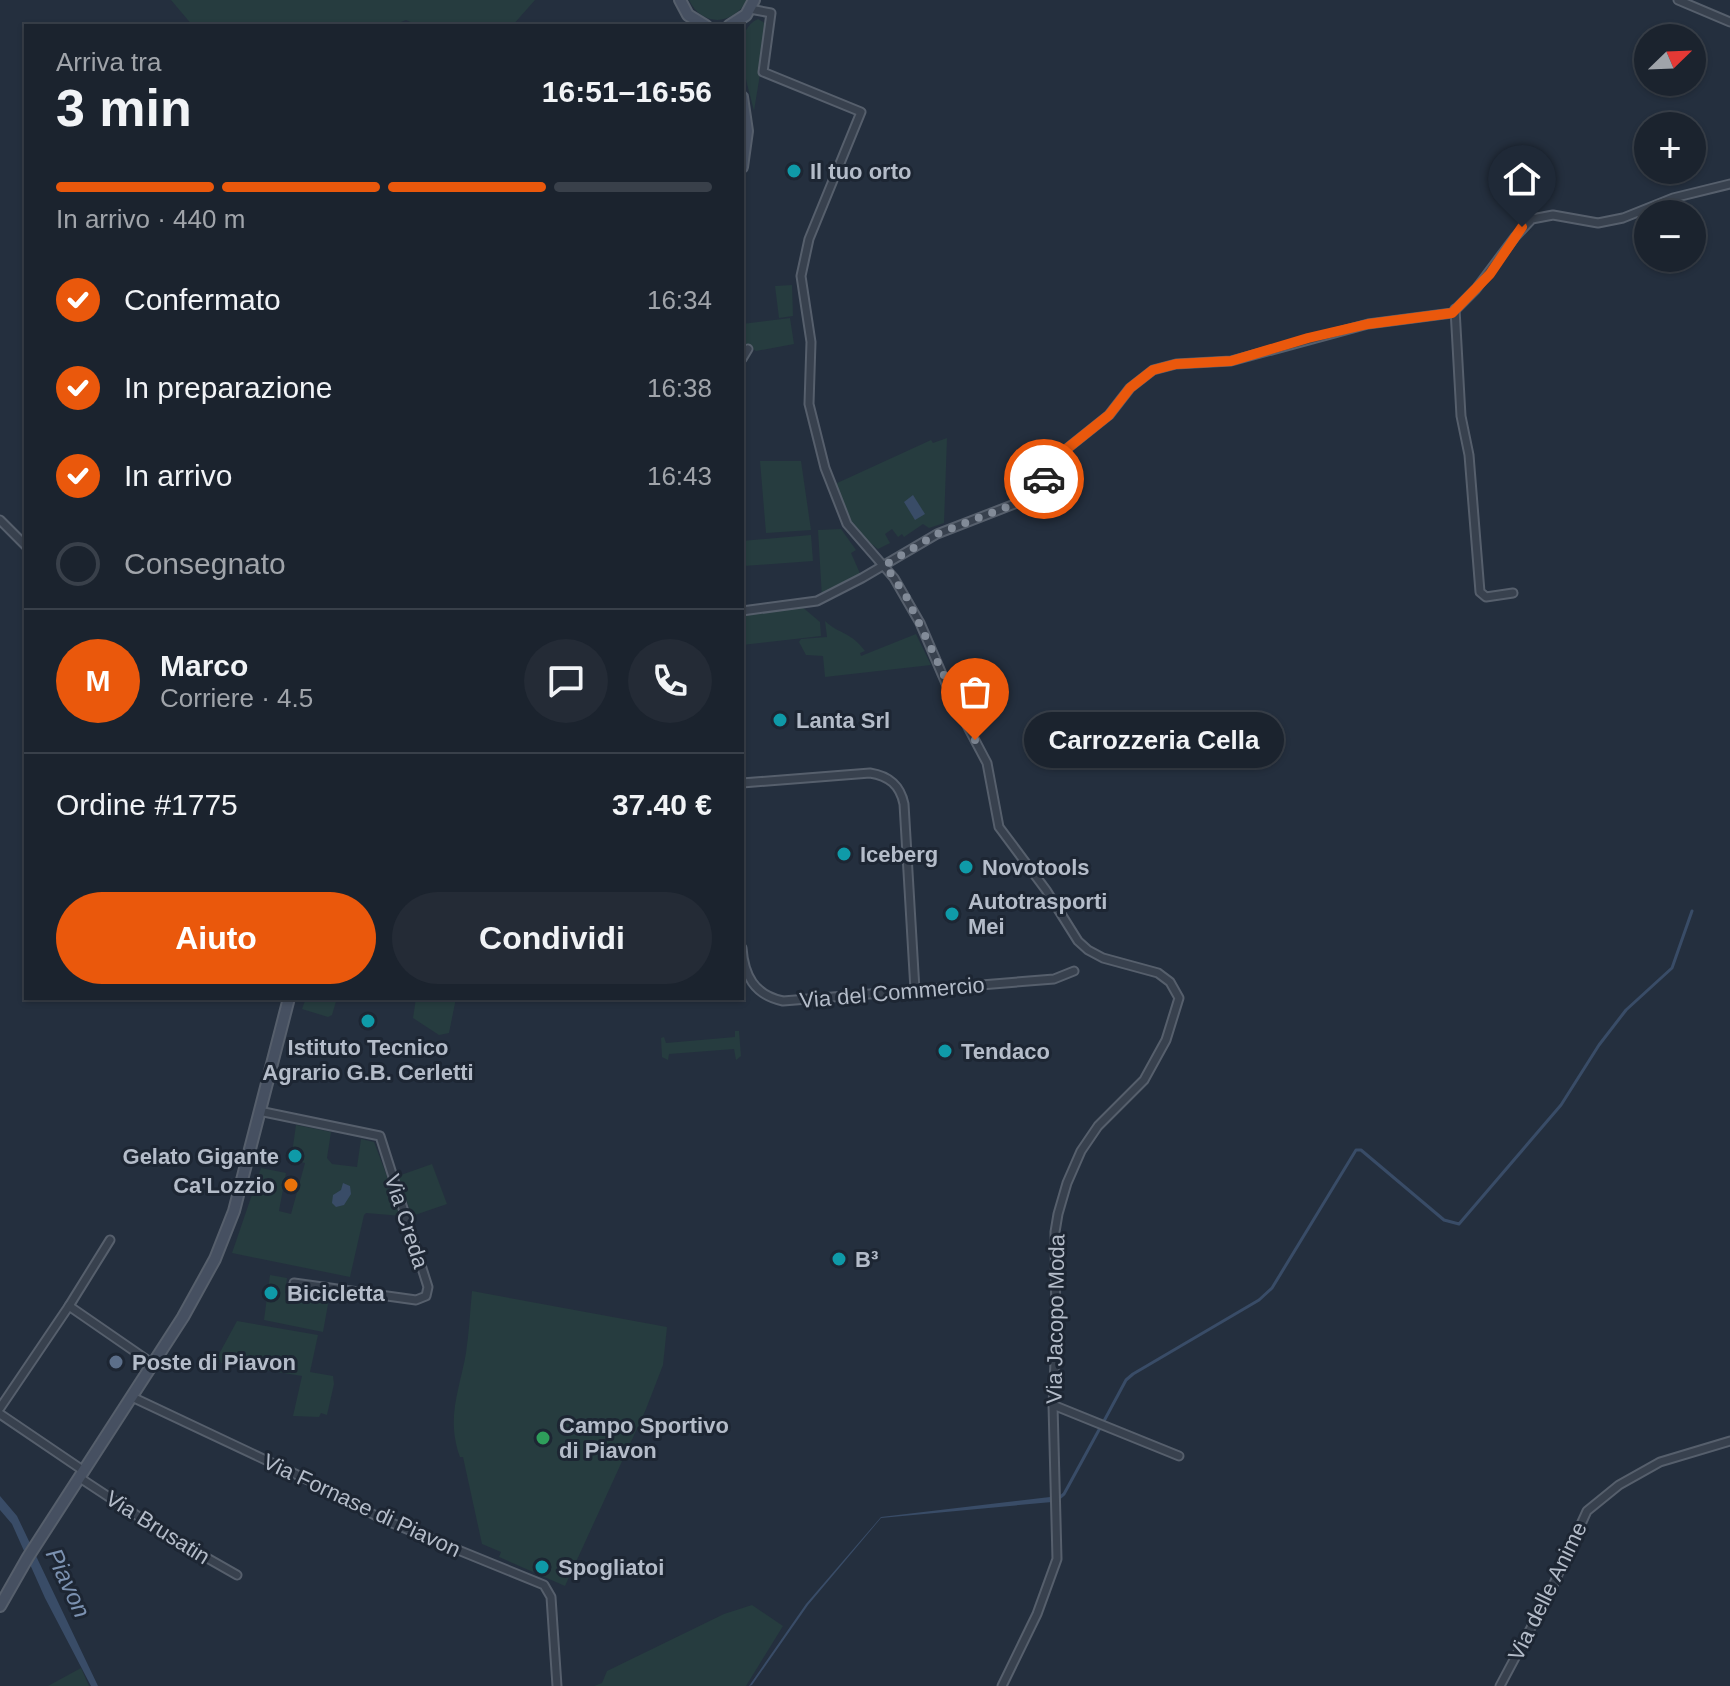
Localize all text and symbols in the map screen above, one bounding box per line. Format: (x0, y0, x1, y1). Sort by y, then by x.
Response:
north arrow (1634, 24, 1706, 96)
map controls (1634, 24, 1706, 272)
text: Arriva tra (56, 47, 161, 77)
text: 16:51–16:56 (542, 75, 712, 108)
text: 3 min (56, 79, 192, 137)
button: + (1634, 112, 1706, 184)
pin (1488, 145, 1556, 227)
icon: home (1500, 157, 1544, 201)
place label: Il tuo orto (810, 159, 911, 184)
marker: Il tuo orto (785, 162, 803, 180)
button: − (1634, 200, 1706, 272)
text: In arrivo · 440 m (56, 204, 245, 234)
icon: check (56, 278, 100, 322)
text: Confermato (124, 283, 281, 316)
text: 16:34 (647, 285, 712, 315)
icon: check (56, 366, 100, 410)
text: In preparazione (124, 371, 332, 404)
text: 16:38 (647, 373, 712, 403)
courier (1004, 439, 1084, 519)
icon: check (56, 454, 100, 498)
icon: car (1022, 457, 1066, 501)
text: In arrivo (124, 459, 232, 492)
text: 16:43 (647, 461, 712, 491)
text: Consegnato (124, 547, 286, 580)
button: chat (524, 639, 608, 723)
button: phone (628, 639, 712, 723)
text: Marco (160, 649, 248, 682)
pin (941, 658, 1009, 740)
text: M (86, 664, 111, 697)
icon: bag (953, 670, 997, 714)
text: Corriere · 4.5 (160, 683, 313, 713)
place label: Lanta Srl (796, 708, 890, 733)
marker: Lanta Srl (771, 711, 789, 729)
callout: Carrozzeria Cella (1023, 712, 1283, 768)
text: Carrozzeria Cella (1049, 725, 1259, 755)
text: Ordine #1775 (56, 788, 238, 821)
text: 37.40 € (612, 788, 712, 821)
place label: Iceberg (860, 842, 938, 867)
marker: Iceberg (835, 845, 853, 863)
place label: Novotools (982, 855, 1090, 880)
marker: Novotools (957, 858, 975, 876)
place label: Autotrasporti Mei (968, 889, 1107, 939)
button: Aiuto (56, 892, 376, 984)
button: Condividi (392, 892, 712, 984)
marker: Autotrasporti Mei (943, 905, 961, 923)
street label: Via del Commercio (799, 972, 986, 1013)
marker: Istituto Tecnico Agrario G.B. Cerletti (359, 1012, 377, 1030)
place label: Istituto Tecnico Agrario G.B. Cerletti (262, 1035, 474, 1085)
place label: Tendaco (961, 1039, 1050, 1064)
marker: Tendaco (936, 1042, 954, 1060)
place label: Gelato Gigante (123, 1144, 279, 1169)
marker: Gelato Gigante (286, 1147, 304, 1165)
street label: Via Creda (380, 1171, 434, 1272)
place label: Ca'Lozzio (173, 1173, 275, 1198)
marker: Ca'Lozzio (282, 1176, 300, 1194)
street label: Via Jacopo Moda (1042, 1233, 1069, 1404)
place label: B³ (855, 1247, 878, 1272)
marker: B³ (830, 1250, 848, 1268)
place label: Bicicletta (287, 1281, 386, 1306)
marker: Bicicletta (262, 1284, 280, 1302)
place label: Poste di Piavon (132, 1350, 296, 1375)
marker: Poste di Piavon (107, 1353, 125, 1371)
place label: Campo Sportivo di Piavon (559, 1413, 729, 1463)
marker: Campo Sportivo di Piavon (534, 1429, 552, 1447)
street label: Via Fornase di Piavon (259, 1449, 464, 1562)
street label: Via Brusatin (101, 1486, 214, 1569)
street label: Via delle Anime (1503, 1518, 1592, 1665)
water label: Piavon (41, 1544, 96, 1622)
place label: Spogliatoi (558, 1555, 664, 1580)
marker: Spogliatoi (533, 1558, 551, 1576)

